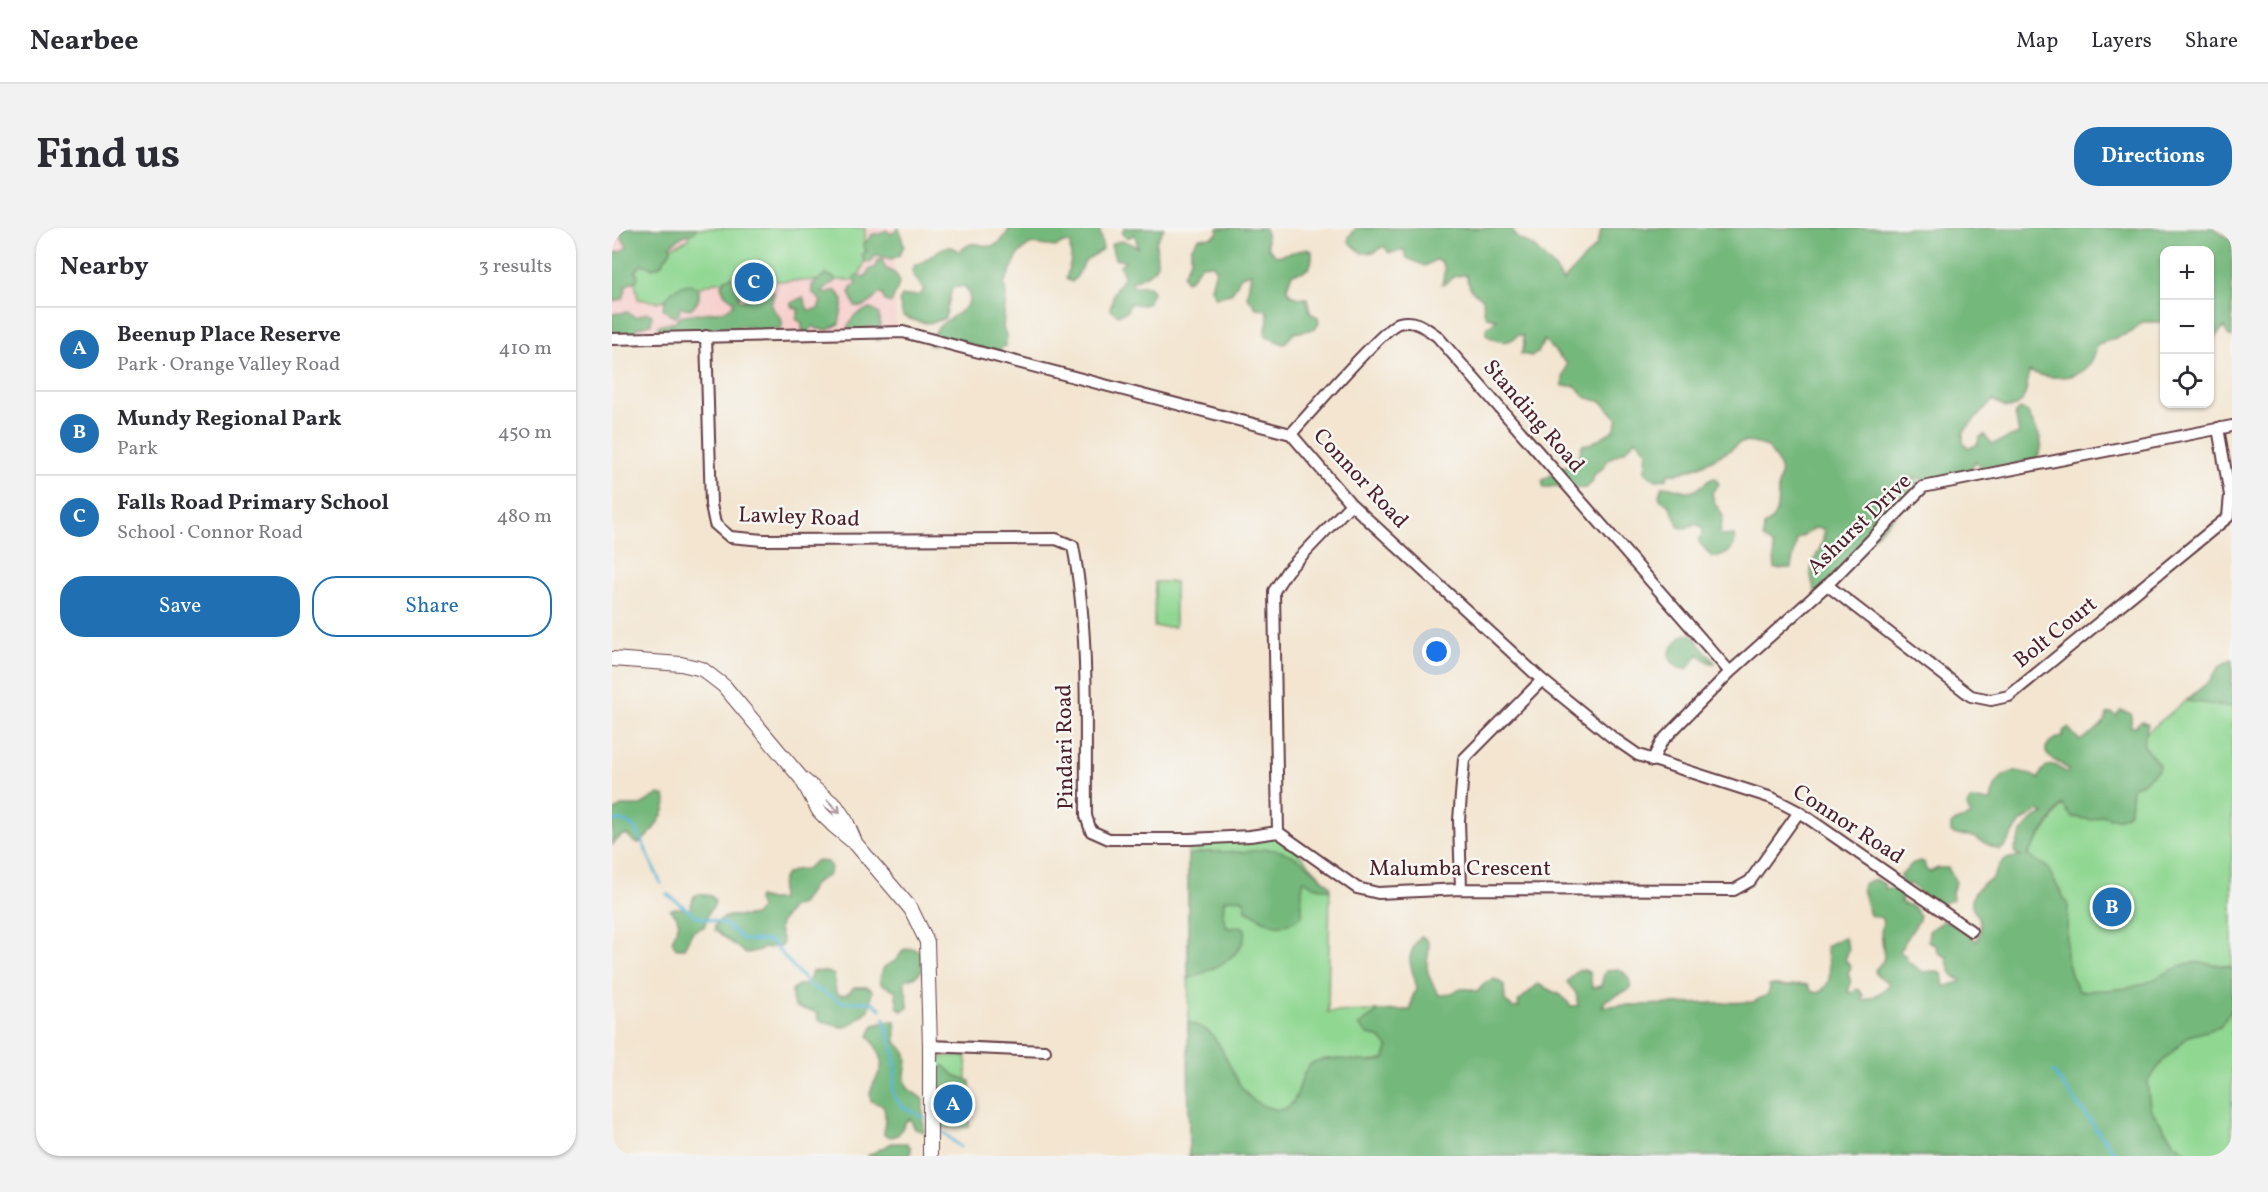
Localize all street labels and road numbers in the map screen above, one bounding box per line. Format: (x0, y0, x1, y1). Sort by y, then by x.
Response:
street label: Standing Road (1475, 353, 1591, 481)
street label: Connor Road (1305, 422, 1415, 536)
street label: Ashurst Drive (1801, 467, 1919, 583)
street label: Lawley Road (738, 500, 860, 536)
street label: Bolt Court (2008, 590, 2105, 676)
street label: Pindari Road (1049, 684, 1083, 810)
street label: Connor Road (1786, 777, 1910, 873)
street label: Malumba Crescent (1369, 854, 1551, 885)

